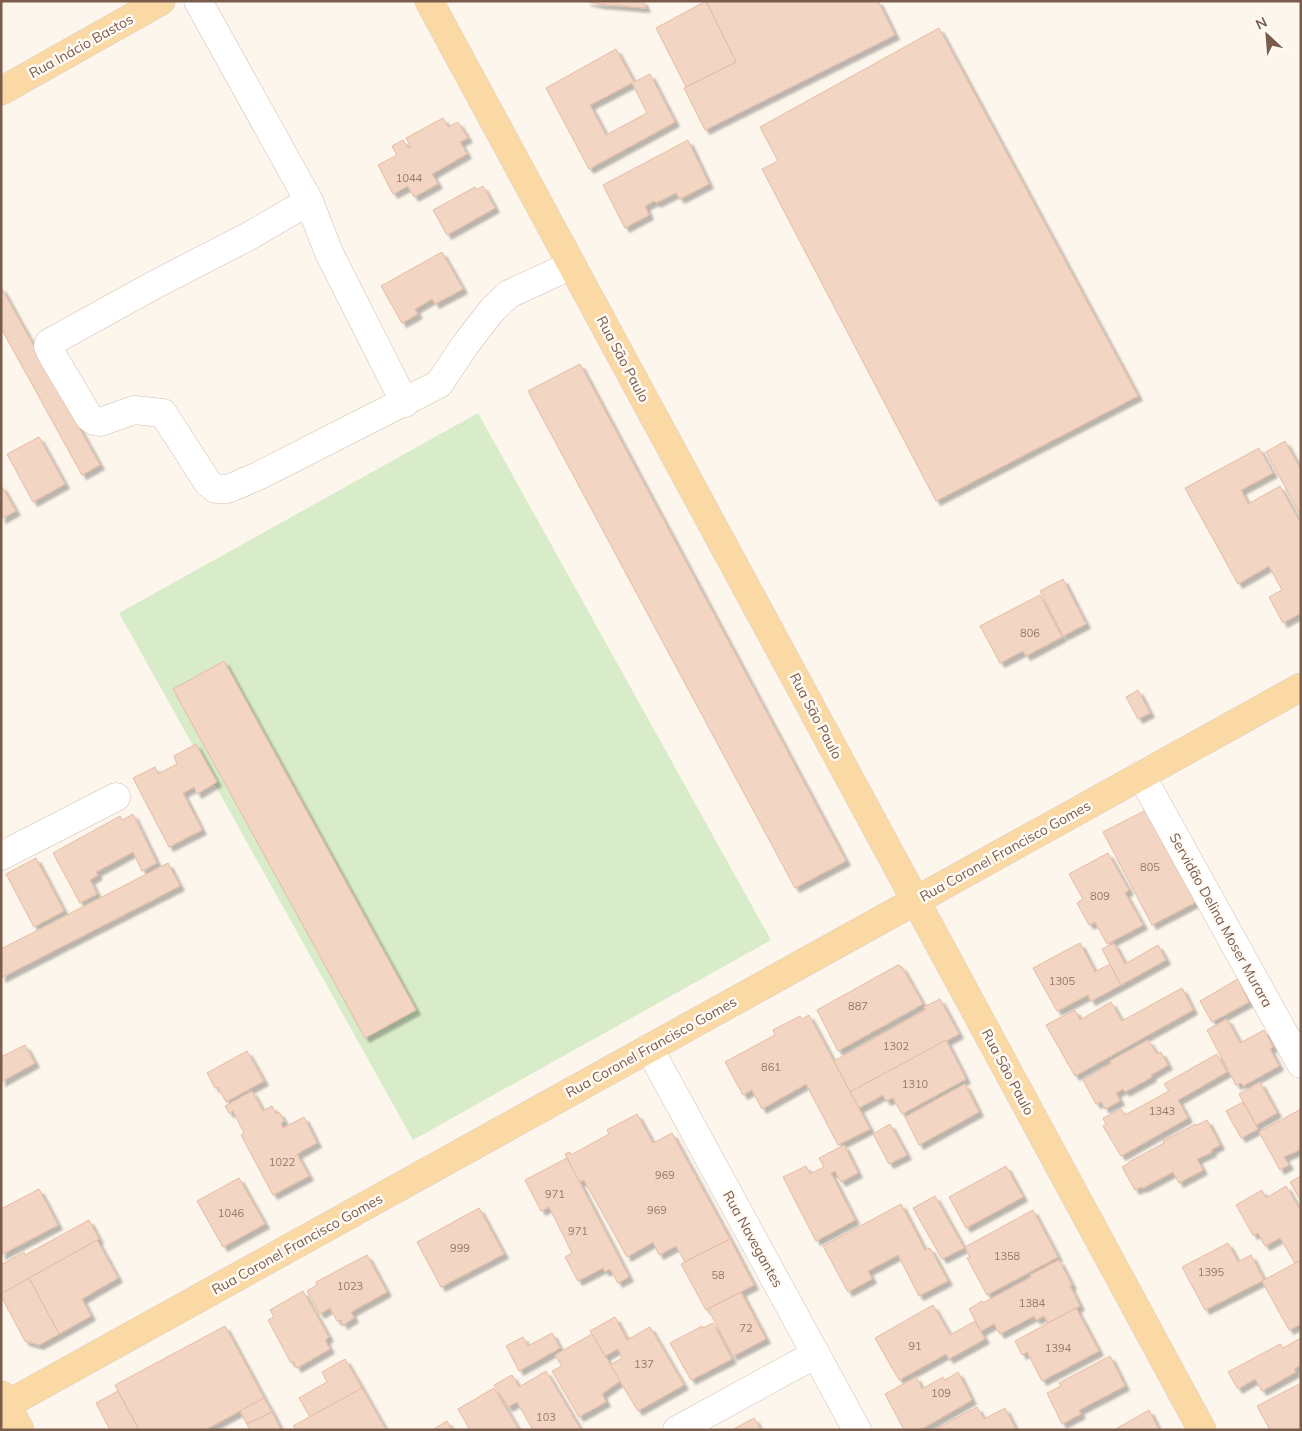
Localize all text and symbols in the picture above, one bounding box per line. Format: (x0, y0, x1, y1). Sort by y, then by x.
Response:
street label: Rua Inácio Bastos (26, 10, 136, 82)
north arrow (1242, 10, 1292, 60)
text: N (1253, 13, 1270, 34)
house number: 1044 (396, 171, 423, 185)
street label: Rua São Paulo (593, 313, 653, 405)
house number: 806 (1020, 626, 1040, 640)
street label: Rua São Paulo (786, 670, 846, 762)
street label: Rua Coronel Francisco Gomes (916, 796, 1094, 906)
street label: Servidão Delina Moser Murara (1166, 830, 1276, 1010)
house number: 805 (1140, 860, 1160, 874)
house number: 809 (1090, 889, 1110, 903)
house number: 1305 (1049, 974, 1076, 988)
street label: Rua Coronel Francisco Gomes (562, 992, 740, 1102)
house number: 887 (848, 999, 868, 1013)
street label: Rua São Paulo (978, 1026, 1038, 1118)
house number: 1302 (883, 1039, 910, 1053)
house number: 861 (761, 1060, 781, 1074)
house number: 1310 (902, 1077, 929, 1091)
house number: 1343 (1149, 1104, 1175, 1118)
house number: 1022 (269, 1155, 296, 1169)
house number: 969 (655, 1168, 675, 1182)
house number: 971 (545, 1187, 565, 1201)
street label: Rua Navegantes (719, 1187, 787, 1291)
street label: Rua Coronel Francisco Gomes (208, 1189, 386, 1299)
house number: 969 (647, 1203, 667, 1217)
house number: 1046 (218, 1206, 245, 1220)
house number: 971 (568, 1224, 588, 1238)
house number: 999 (450, 1241, 470, 1255)
house number: 1358 (994, 1249, 1021, 1263)
house number: 1395 (1198, 1265, 1225, 1279)
house number: 58 (711, 1268, 725, 1282)
house number: 1023 (337, 1279, 363, 1293)
house number: 1384 (1019, 1296, 1046, 1310)
house number: 72 (739, 1321, 753, 1335)
house number: 91 (908, 1339, 922, 1353)
house number: 1394 (1045, 1341, 1072, 1355)
house number: 137 (634, 1357, 654, 1371)
house number: 109 (931, 1386, 951, 1400)
house number: 103 (536, 1410, 556, 1424)

